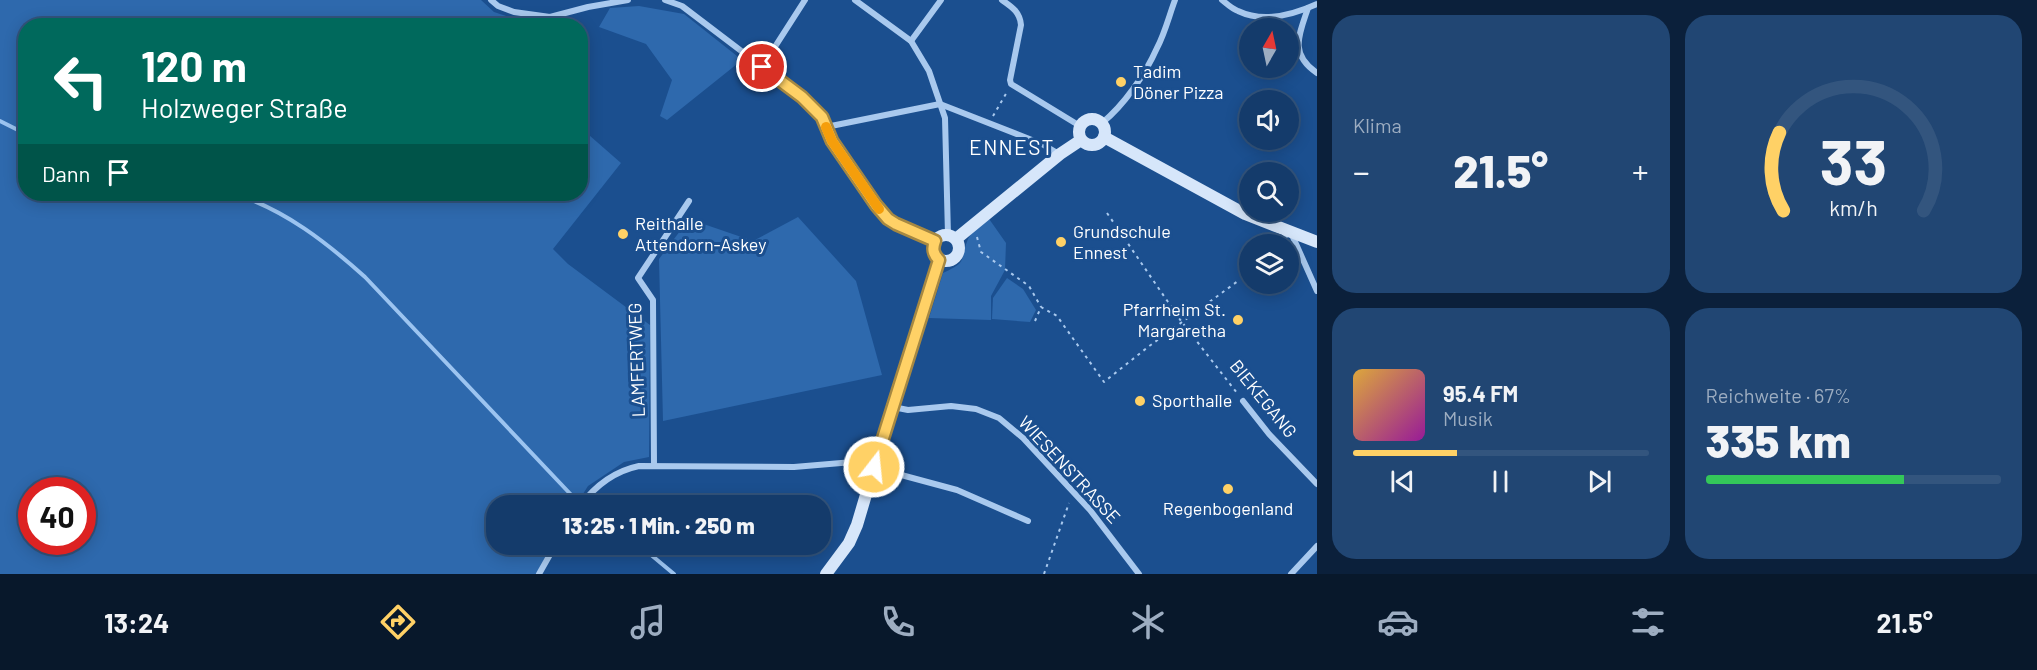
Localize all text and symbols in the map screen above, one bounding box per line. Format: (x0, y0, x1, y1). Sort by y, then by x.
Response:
north arrow (1239, 18, 1299, 78)
map controls (1239, 18, 1299, 294)
text: 120 m (141, 40, 247, 90)
pin (736, 41, 787, 92)
icon: left (42, 42, 120, 120)
icon: arrive (745, 50, 778, 83)
place label: Tadim Döner Pizza (1133, 60, 1224, 103)
marker: Tadim Döner Pizza (1114, 75, 1128, 89)
button: sound (1239, 90, 1299, 150)
text: Holzweger Straße (141, 91, 348, 123)
text: Klima (1353, 113, 1402, 137)
text: 33 (1820, 123, 1887, 197)
district label: ENNEST (969, 134, 1055, 159)
text: 21.5° (1453, 143, 1548, 197)
text: − (1353, 151, 1370, 191)
text: + (1632, 151, 1649, 191)
icon: arrive (102, 156, 135, 189)
text: Dann (42, 160, 90, 186)
button: search (1239, 162, 1299, 222)
text: km/h (1829, 195, 1878, 220)
place label: Reithalle Attendorn-Askey (635, 212, 767, 255)
place label: Grundschule Ennest (1073, 220, 1171, 263)
marker: Reithalle Attendorn-Askey (616, 227, 630, 241)
button: layers (1239, 234, 1299, 294)
marker: Grundschule Ennest (1054, 235, 1068, 249)
place label: Pfarrheim St. Margaretha (1123, 298, 1226, 341)
street label: LAMFERTWEG (623, 302, 649, 418)
marker: Pfarrheim St. Margaretha (1231, 313, 1245, 327)
street label: BIEKEGANG (1226, 355, 1302, 442)
text: 95.4 FM (1443, 380, 1518, 406)
text: Reichweite · 67% (1706, 383, 1851, 407)
place label: Sporthalle (1152, 389, 1232, 411)
marker: Sporthalle (1133, 394, 1147, 408)
text: Musik (1443, 406, 1493, 430)
street label: WIESENSTRASSE (1014, 411, 1125, 528)
text: 335 km (1706, 413, 1851, 467)
position arrow (842, 435, 906, 499)
icon: previous (1386, 465, 1419, 498)
icon: pause (1484, 465, 1517, 498)
icon: next (1583, 465, 1616, 498)
speed limit sign: 40 (18, 477, 96, 555)
marker: Regenbogenland (1221, 482, 1235, 496)
place label: Regenbogenland (1163, 497, 1293, 519)
text: 13:25 · 1 Min. · 250 m (562, 512, 755, 538)
icon: directions (377, 601, 419, 643)
icon: music (627, 601, 669, 643)
icon: phone (877, 601, 919, 643)
icon: climate (1127, 601, 1169, 643)
icon: car (1377, 601, 1419, 643)
icon: filters (1627, 601, 1669, 643)
text: 13:24 (104, 606, 169, 638)
text: 21.5° (1876, 606, 1933, 638)

